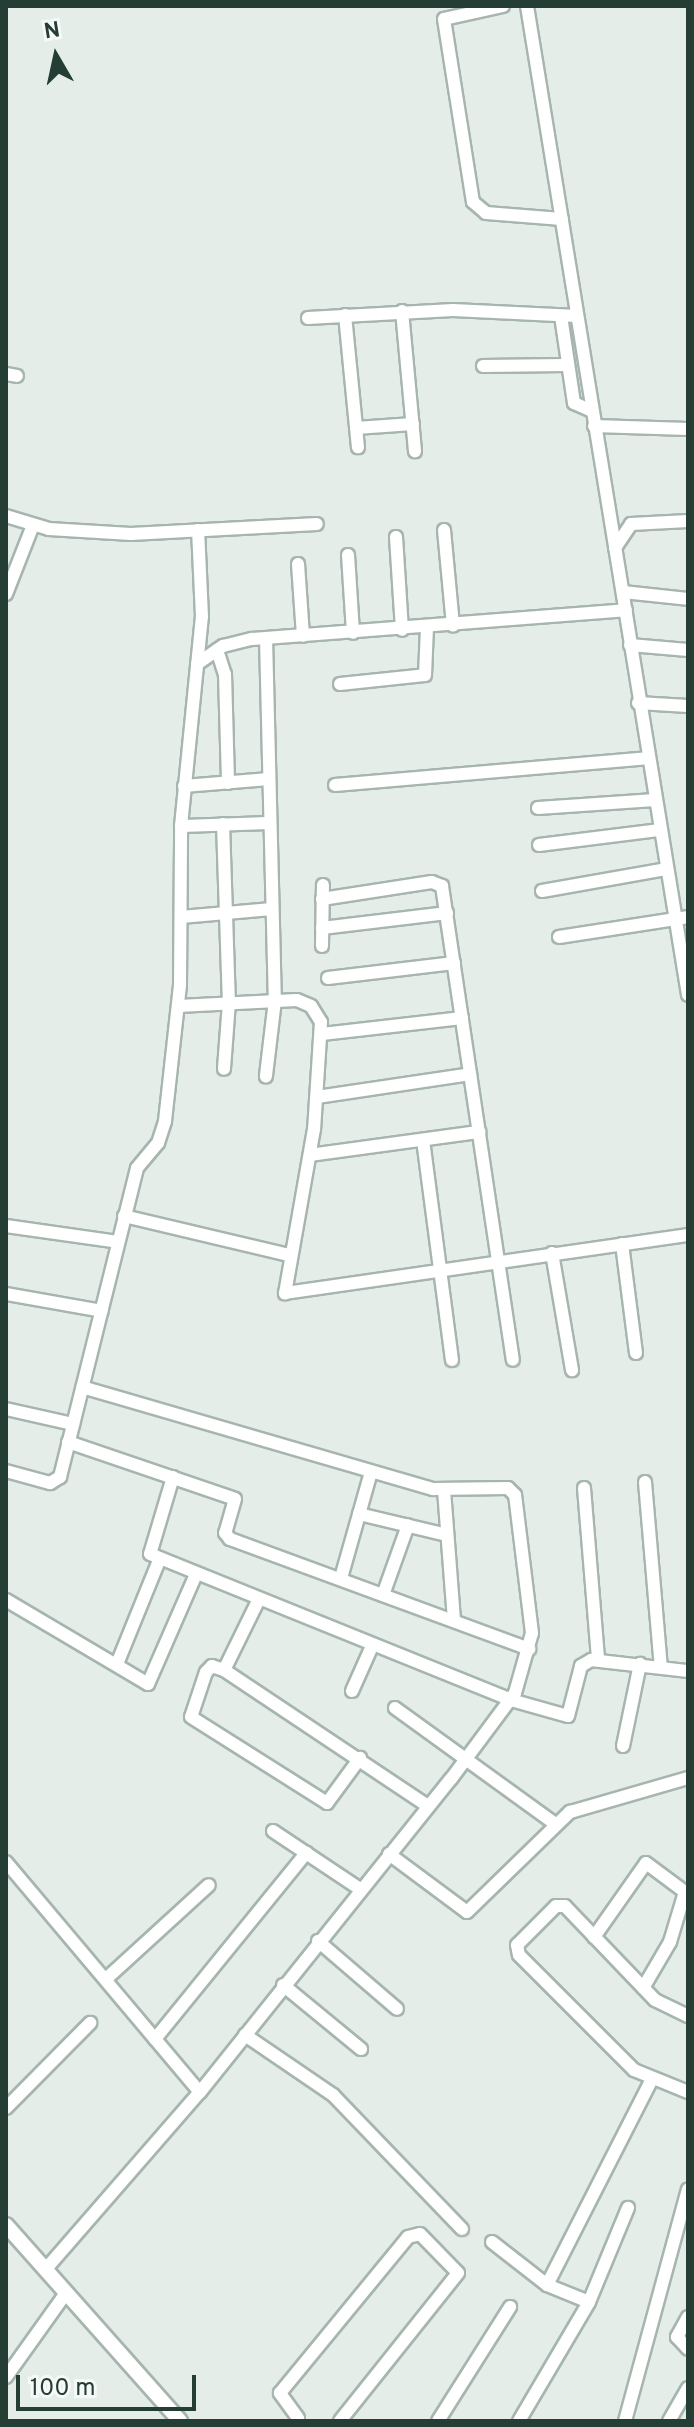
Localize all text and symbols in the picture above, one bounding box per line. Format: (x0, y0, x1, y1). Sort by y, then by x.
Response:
north arrow (16, 16, 96, 96)
text: N (42, 17, 62, 46)
scale bar (20, 2359, 200, 2409)
text: 100 m (30, 2374, 96, 2404)

